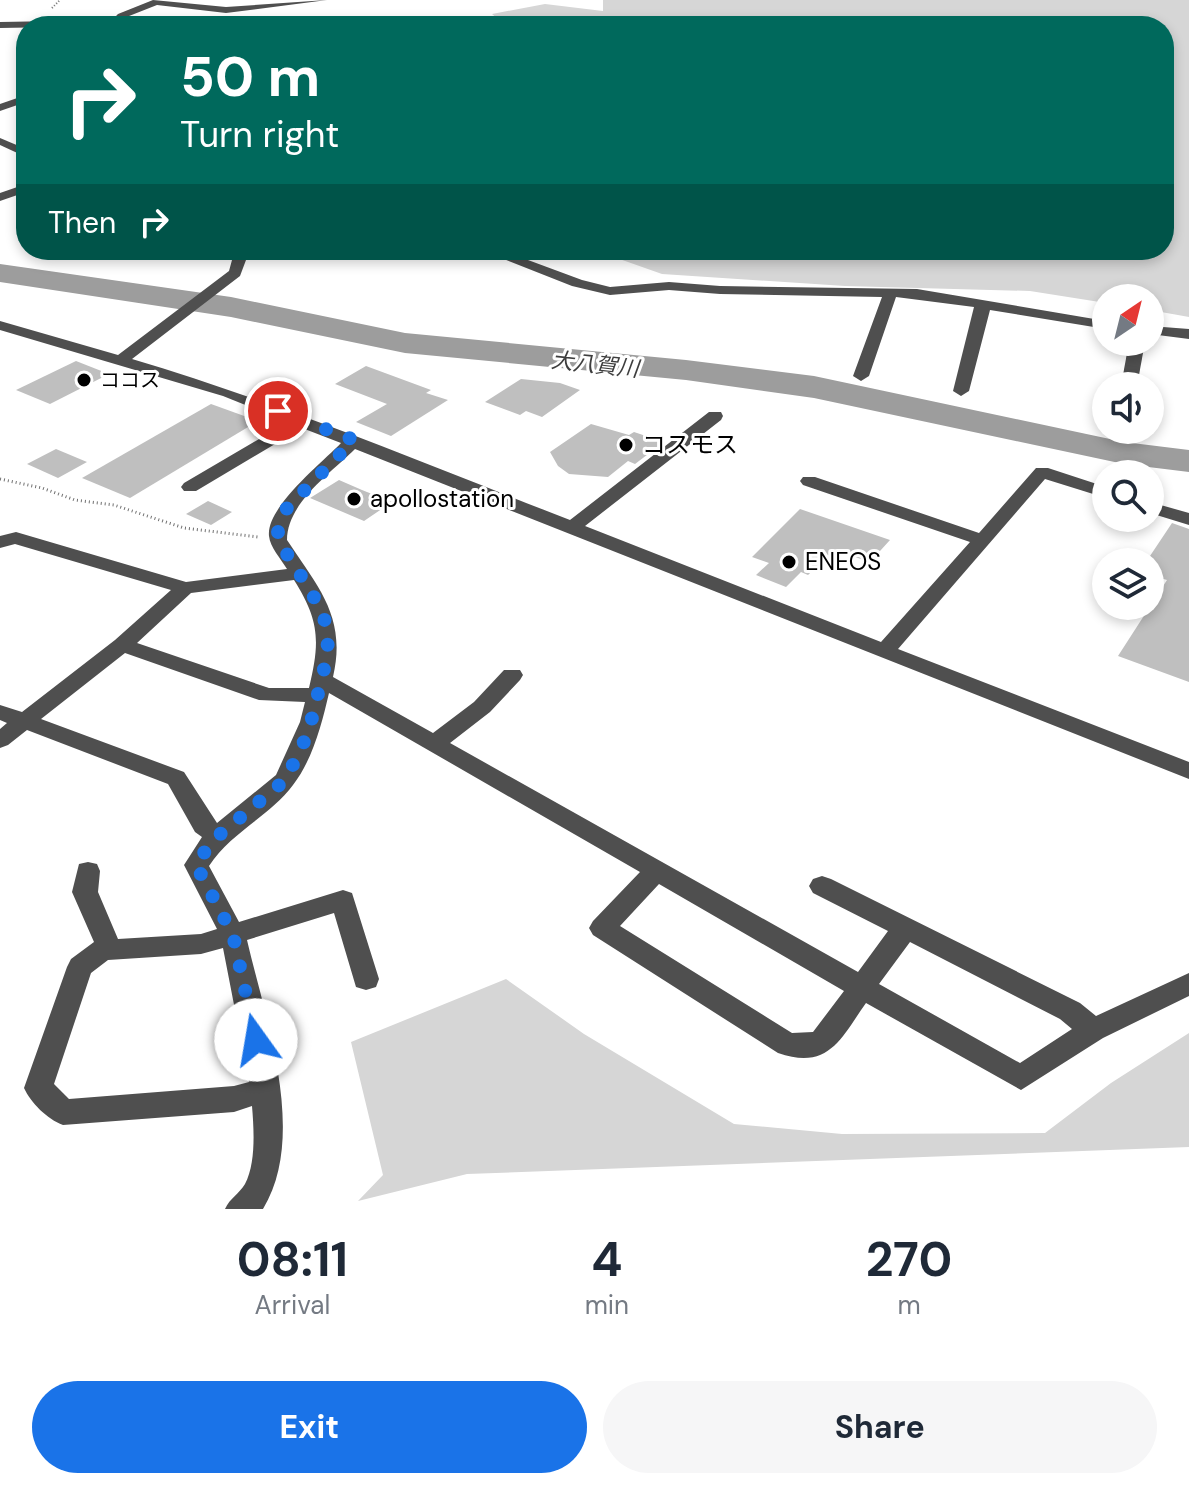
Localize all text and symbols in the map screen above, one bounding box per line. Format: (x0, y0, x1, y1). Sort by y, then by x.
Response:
text: 50 m (180, 40, 320, 113)
icon: right (48, 48, 152, 152)
text: Turn right (180, 111, 339, 158)
icon: right (132, 200, 176, 244)
text: Then (48, 203, 116, 242)
north arrow (1092, 284, 1164, 356)
map controls (1092, 284, 1164, 620)
water label: 大八賀川 (550, 345, 642, 384)
place label: ココス (100, 367, 160, 393)
marker: ココス (75, 371, 93, 389)
button: sound (1092, 372, 1164, 444)
pin (244, 377, 312, 445)
icon: arrive (256, 389, 300, 433)
place label: コスモス (642, 429, 738, 460)
marker: コスモス (617, 436, 635, 454)
button: search (1092, 460, 1164, 532)
place label: apollostation (370, 483, 514, 514)
marker: apollostation (345, 490, 363, 508)
place label: ENEOS (805, 546, 881, 577)
button: layers (1092, 548, 1164, 620)
marker: ENEOS (780, 553, 798, 571)
position arrow (214, 998, 298, 1082)
text: 08:11 (237, 1228, 348, 1291)
text: 4 (591, 1228, 622, 1291)
text: 270 (866, 1228, 952, 1291)
text: Arrival (254, 1288, 330, 1322)
text: min (585, 1288, 629, 1322)
text: m (897, 1288, 921, 1322)
button: Exit (32, 1381, 587, 1473)
button: Share (603, 1381, 1157, 1473)

